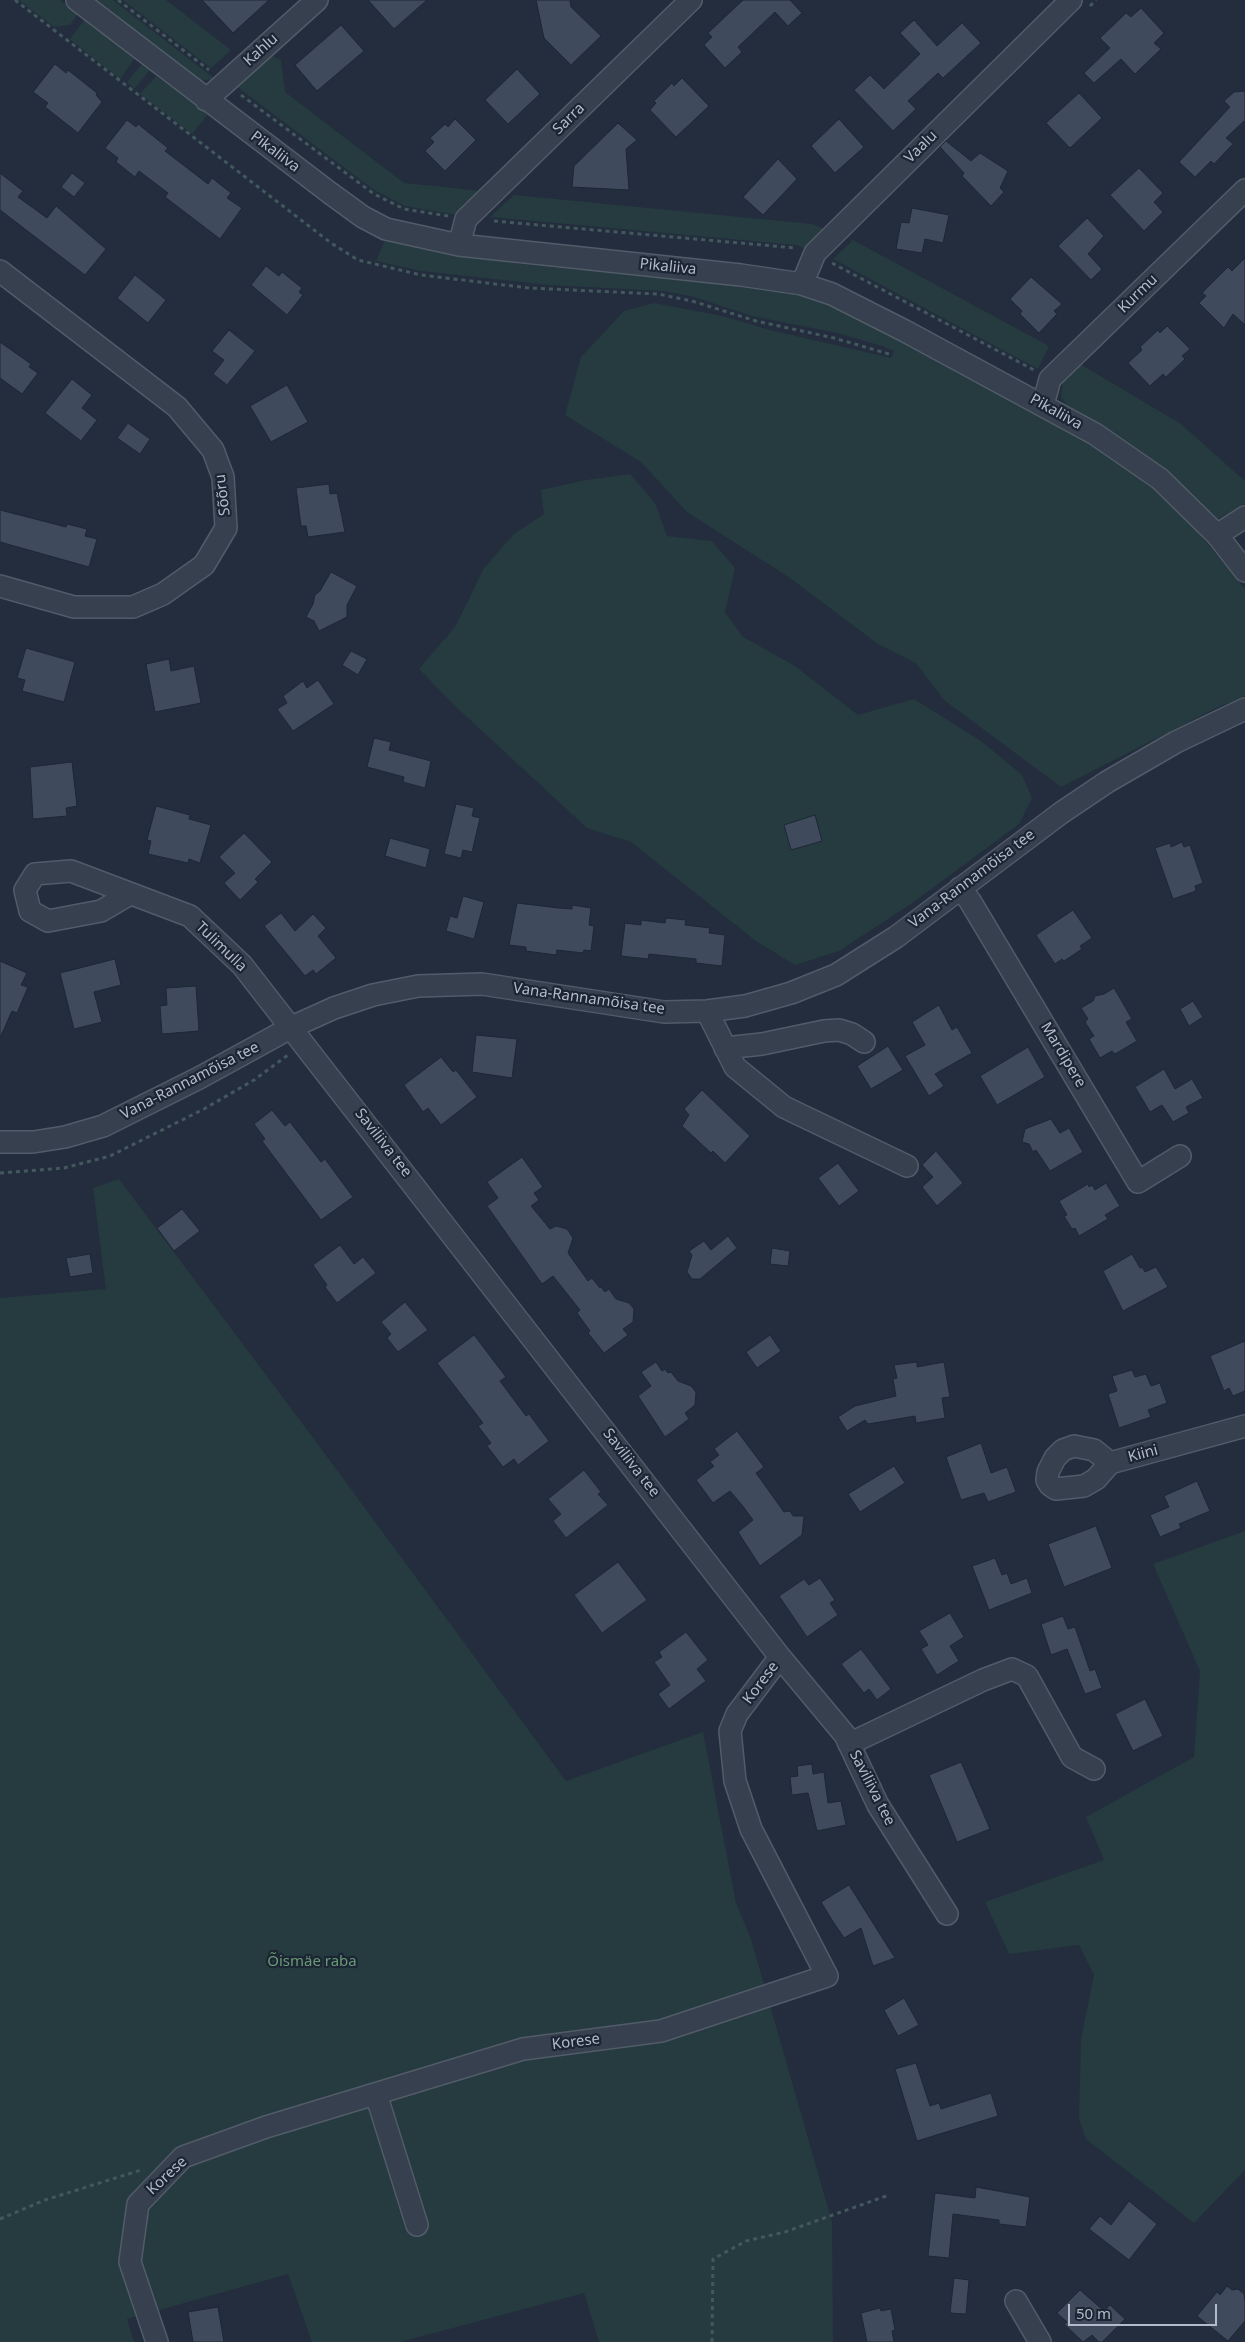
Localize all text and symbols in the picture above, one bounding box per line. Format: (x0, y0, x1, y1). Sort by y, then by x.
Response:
street label: Kahlu (240, 30, 282, 70)
street label: Sarra (549, 100, 589, 138)
street label: Vaalu (901, 127, 941, 167)
street label: Pikaliiva (247, 128, 303, 176)
street label: Pikaliiva (639, 255, 697, 279)
street label: Kurmu (1114, 271, 1162, 317)
street label: Pikaliiva (1027, 390, 1085, 434)
street label: Sõõru (212, 473, 234, 517)
street label: Vana-Rannamõisa tee (905, 826, 1039, 932)
street label: Tulimulla (192, 918, 250, 976)
street label: Vana-Rannamõisa tee (512, 979, 666, 1019)
street label: Mardipere (1036, 1019, 1090, 1091)
street label: Vana-Rannamõisa tee (118, 1038, 262, 1124)
street label: Saviliiva tee (351, 1105, 415, 1181)
street label: Saviliiva tee (599, 1425, 663, 1501)
street label: Kiini (1126, 1441, 1160, 1467)
street label: Korese (739, 1658, 783, 1708)
street label: Saviliiva tee (845, 1747, 899, 1829)
park label: Õismäe raba (267, 1953, 357, 1971)
street label: Korese (551, 2030, 601, 2054)
street label: Korese (143, 2153, 191, 2199)
scale bar (1070, 2294, 1219, 2326)
text: 50 m (1076, 2303, 1111, 2323)

